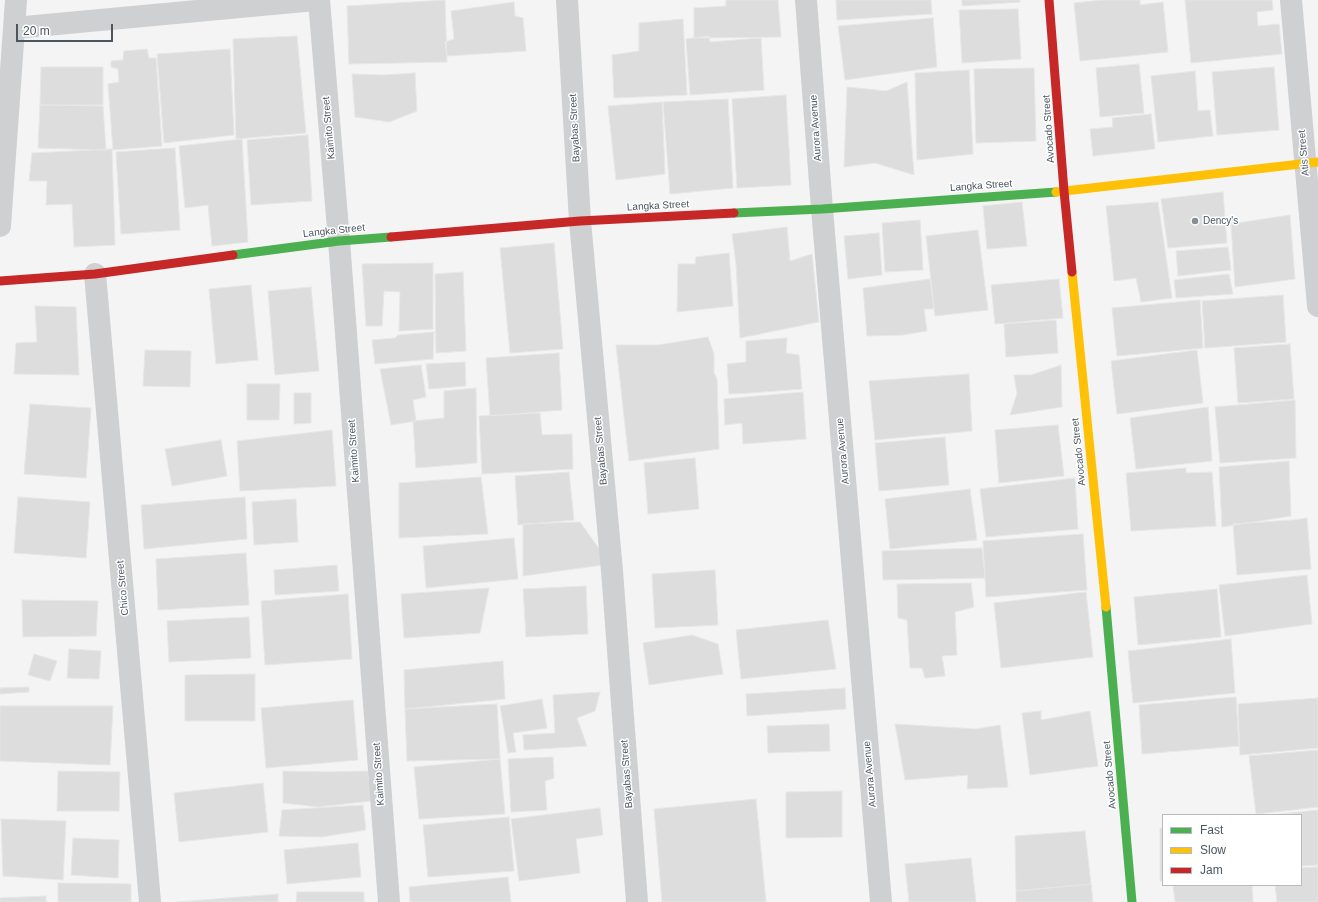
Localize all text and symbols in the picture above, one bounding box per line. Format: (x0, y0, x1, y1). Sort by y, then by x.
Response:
scale bar (18, 16, 115, 42)
text: 20 m (23, 24, 50, 38)
street label: Bayabas Street (567, 94, 583, 162)
street label: Aurora Avenue (808, 94, 824, 162)
street label: Avocado Street (1041, 95, 1057, 163)
street label: Kaimito Street (320, 96, 338, 160)
street label: Atis Street (1296, 130, 1312, 176)
street label: Langka Street (950, 178, 1012, 194)
street label: Langka Street (627, 198, 689, 214)
place label: Dency's (1203, 215, 1238, 227)
marker: Dency's (1190, 216, 1200, 226)
street label: Langka Street (302, 222, 366, 240)
street label: Bayabas Street (592, 416, 610, 486)
street label: Aurora Avenue (834, 417, 852, 485)
street label: Avocado Street (1069, 417, 1089, 487)
street label: Kaimito Street (346, 419, 362, 483)
street label: Chico Street (115, 560, 131, 616)
street label: Bayabas Street (619, 739, 635, 809)
street label: Aurora Avenue (861, 740, 879, 808)
street label: Avocado Street (1101, 741, 1119, 809)
street label: Kaimito Street (371, 742, 387, 806)
legend (1162, 814, 1302, 886)
text: Fast (1200, 823, 1223, 837)
text: Slow (1200, 843, 1226, 857)
text: Jam (1200, 863, 1223, 877)

